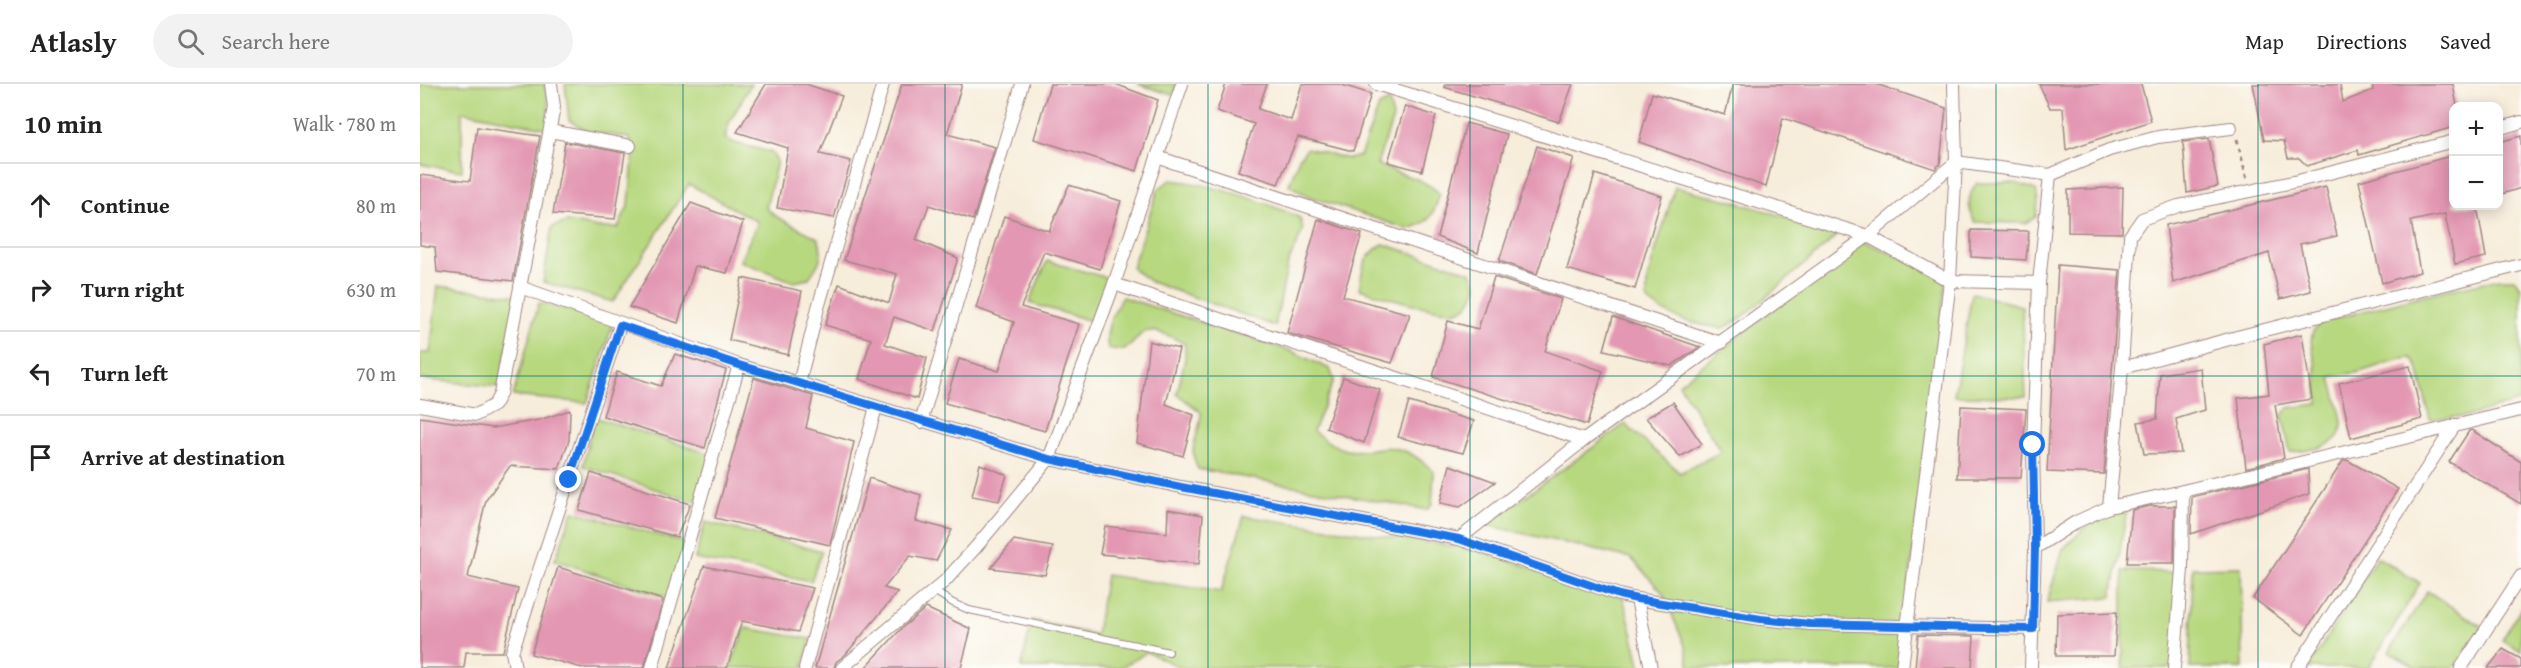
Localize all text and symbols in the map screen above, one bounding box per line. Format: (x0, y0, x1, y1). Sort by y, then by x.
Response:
search box (153, 14, 573, 68)
text: Atlasly (30, 21, 117, 62)
icon: search (174, 25, 207, 58)
text: Search here (222, 25, 330, 57)
text: Map (2245, 26, 2284, 57)
text: Directions (2317, 26, 2407, 57)
text: Saved (2440, 26, 2491, 57)
map controls (2449, 102, 2503, 210)
button: + (2449, 102, 2503, 156)
text: 10 min (24, 104, 102, 143)
text: Walk · 780 m (293, 109, 396, 138)
button: − (2449, 156, 2503, 210)
icon: ahead (24, 189, 57, 222)
text: Continue (81, 189, 170, 221)
text: 80 m (356, 191, 396, 220)
icon: right (24, 273, 57, 306)
text: Turn right (81, 273, 184, 305)
text: 630 m (346, 275, 396, 304)
icon: left (24, 357, 57, 390)
text: Turn left (81, 357, 168, 389)
text: 70 m (356, 359, 396, 388)
route start (2019, 431, 2045, 457)
icon: arrive (24, 441, 57, 474)
text: Arrive at destination (81, 441, 285, 473)
route end (555, 466, 581, 492)

